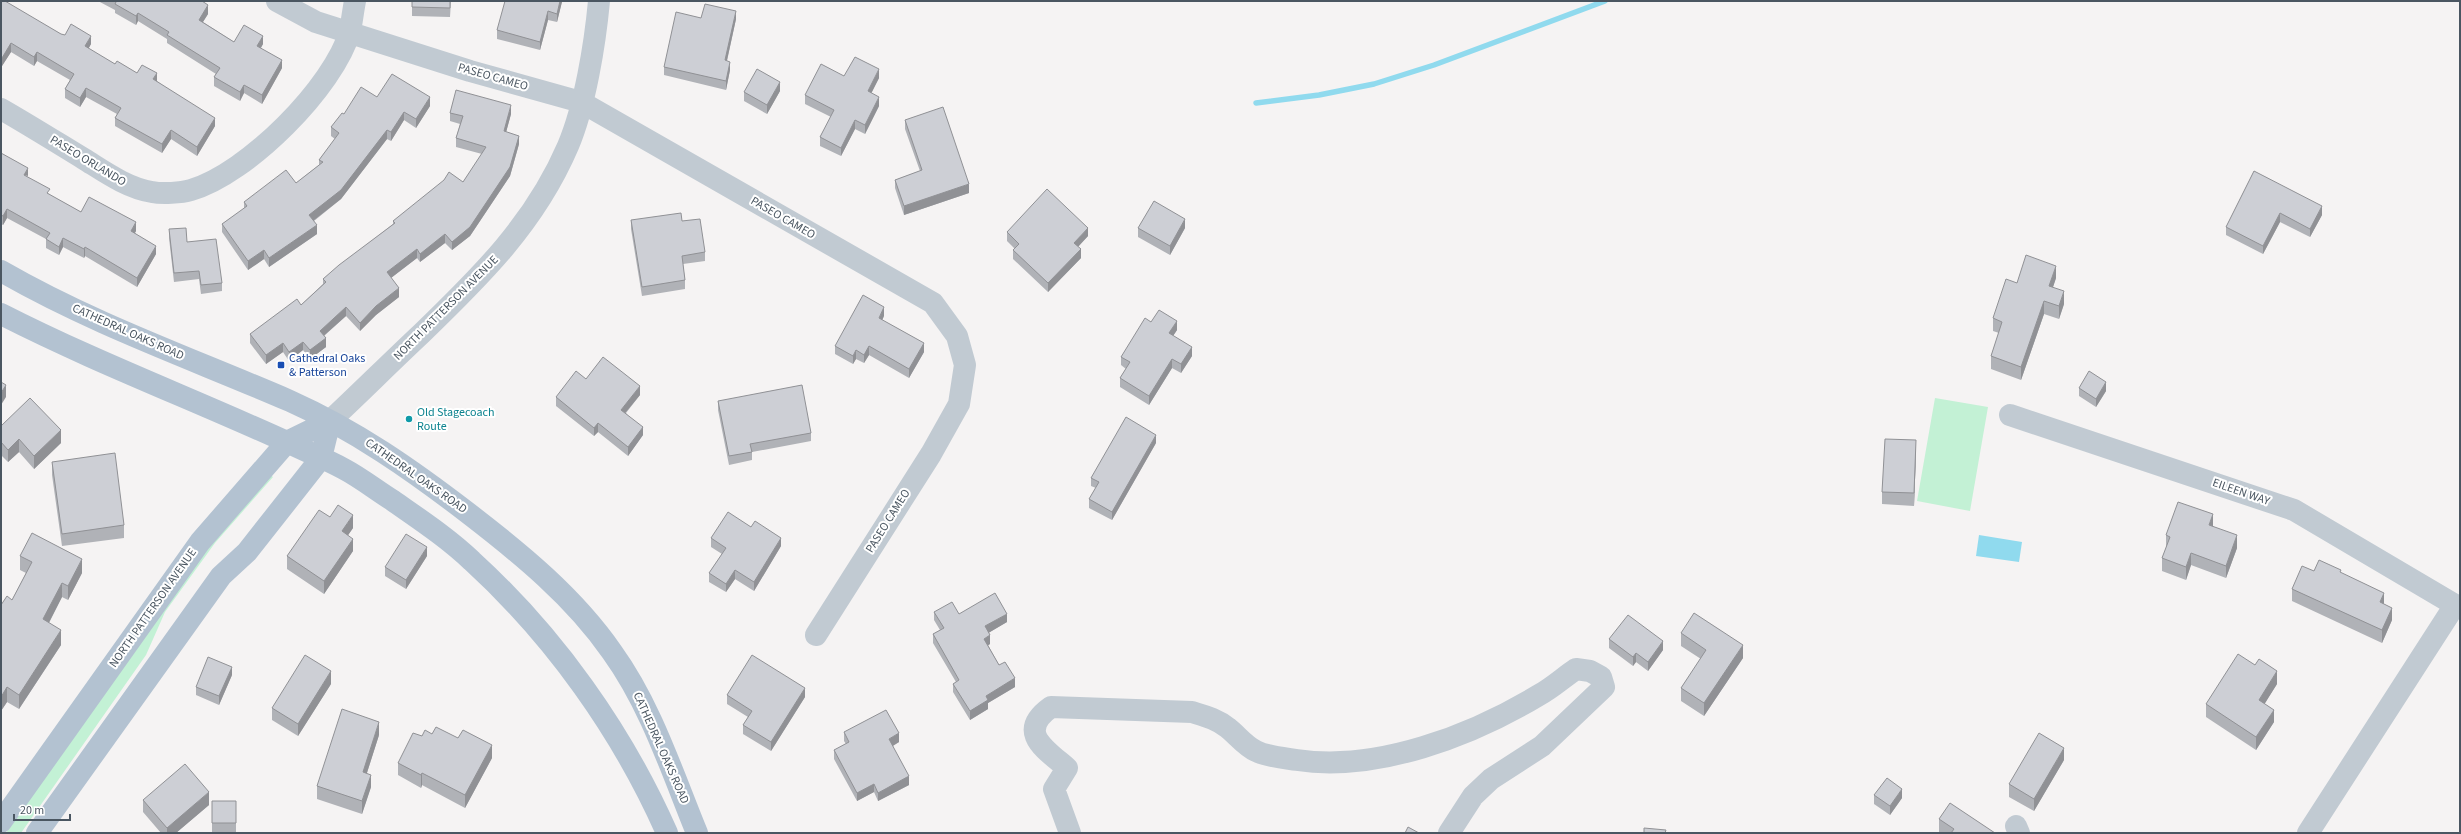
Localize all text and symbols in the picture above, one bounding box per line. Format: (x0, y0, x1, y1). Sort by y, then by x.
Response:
street label: PASEO CAMEO (456, 59, 530, 95)
street label: PASEO ORLANDO (47, 132, 129, 190)
street label: PASEO CAMEO (747, 193, 819, 243)
street label: NORTH PATTERSON AVENUE (390, 252, 502, 364)
street label: CATHEDRAL OAKS ROAD (69, 300, 187, 364)
place label: Cathedral Oaks & Patterson (289, 350, 365, 381)
marker: Cathedral Oaks & Patterson (276, 360, 286, 370)
place label: Old Stagecoach Route (417, 404, 495, 435)
marker: Old Stagecoach Route (404, 414, 414, 424)
street label: CATHEDRAL OAKS ROAD (362, 434, 470, 518)
street label: EILEEN WAY (2210, 474, 2272, 510)
street label: PASEO CAMEO (862, 486, 914, 556)
street label: NORTH PATTERSON AVENUE (105, 545, 201, 671)
street label: CATHEDRAL OAKS ROAD (629, 689, 693, 807)
scale bar (14, 796, 70, 822)
text: 20 m (20, 802, 44, 819)

